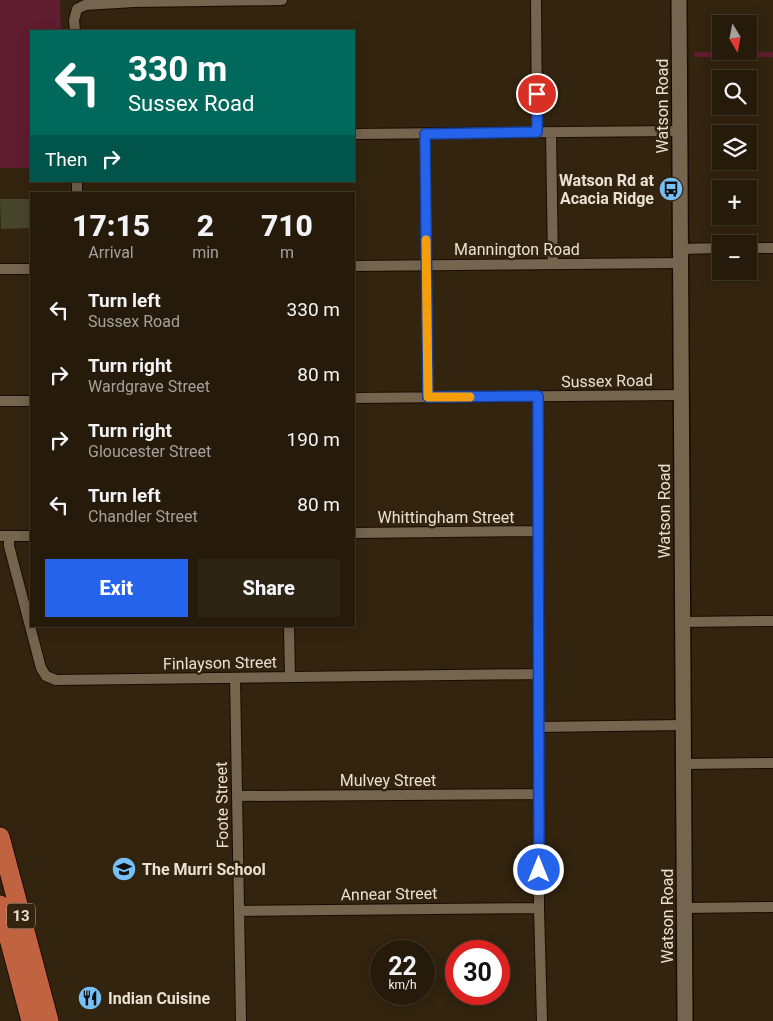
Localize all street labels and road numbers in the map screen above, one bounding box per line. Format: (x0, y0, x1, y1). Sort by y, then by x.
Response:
street label: Watson Road (653, 59, 672, 153)
street label: Mannington Road (454, 240, 580, 259)
street label: Sussex Road (561, 371, 653, 391)
street label: Watson Road (655, 464, 674, 558)
street label: Whittingham Street (378, 508, 514, 527)
street label: Finlayson Street (163, 653, 277, 673)
street label: Foote Street (212, 761, 232, 849)
street label: Mulvey Street (340, 771, 436, 790)
street label: Watson Road (658, 869, 677, 963)
street label: Annear Street (340, 884, 438, 904)
road number: 13 (7, 904, 35, 928)

